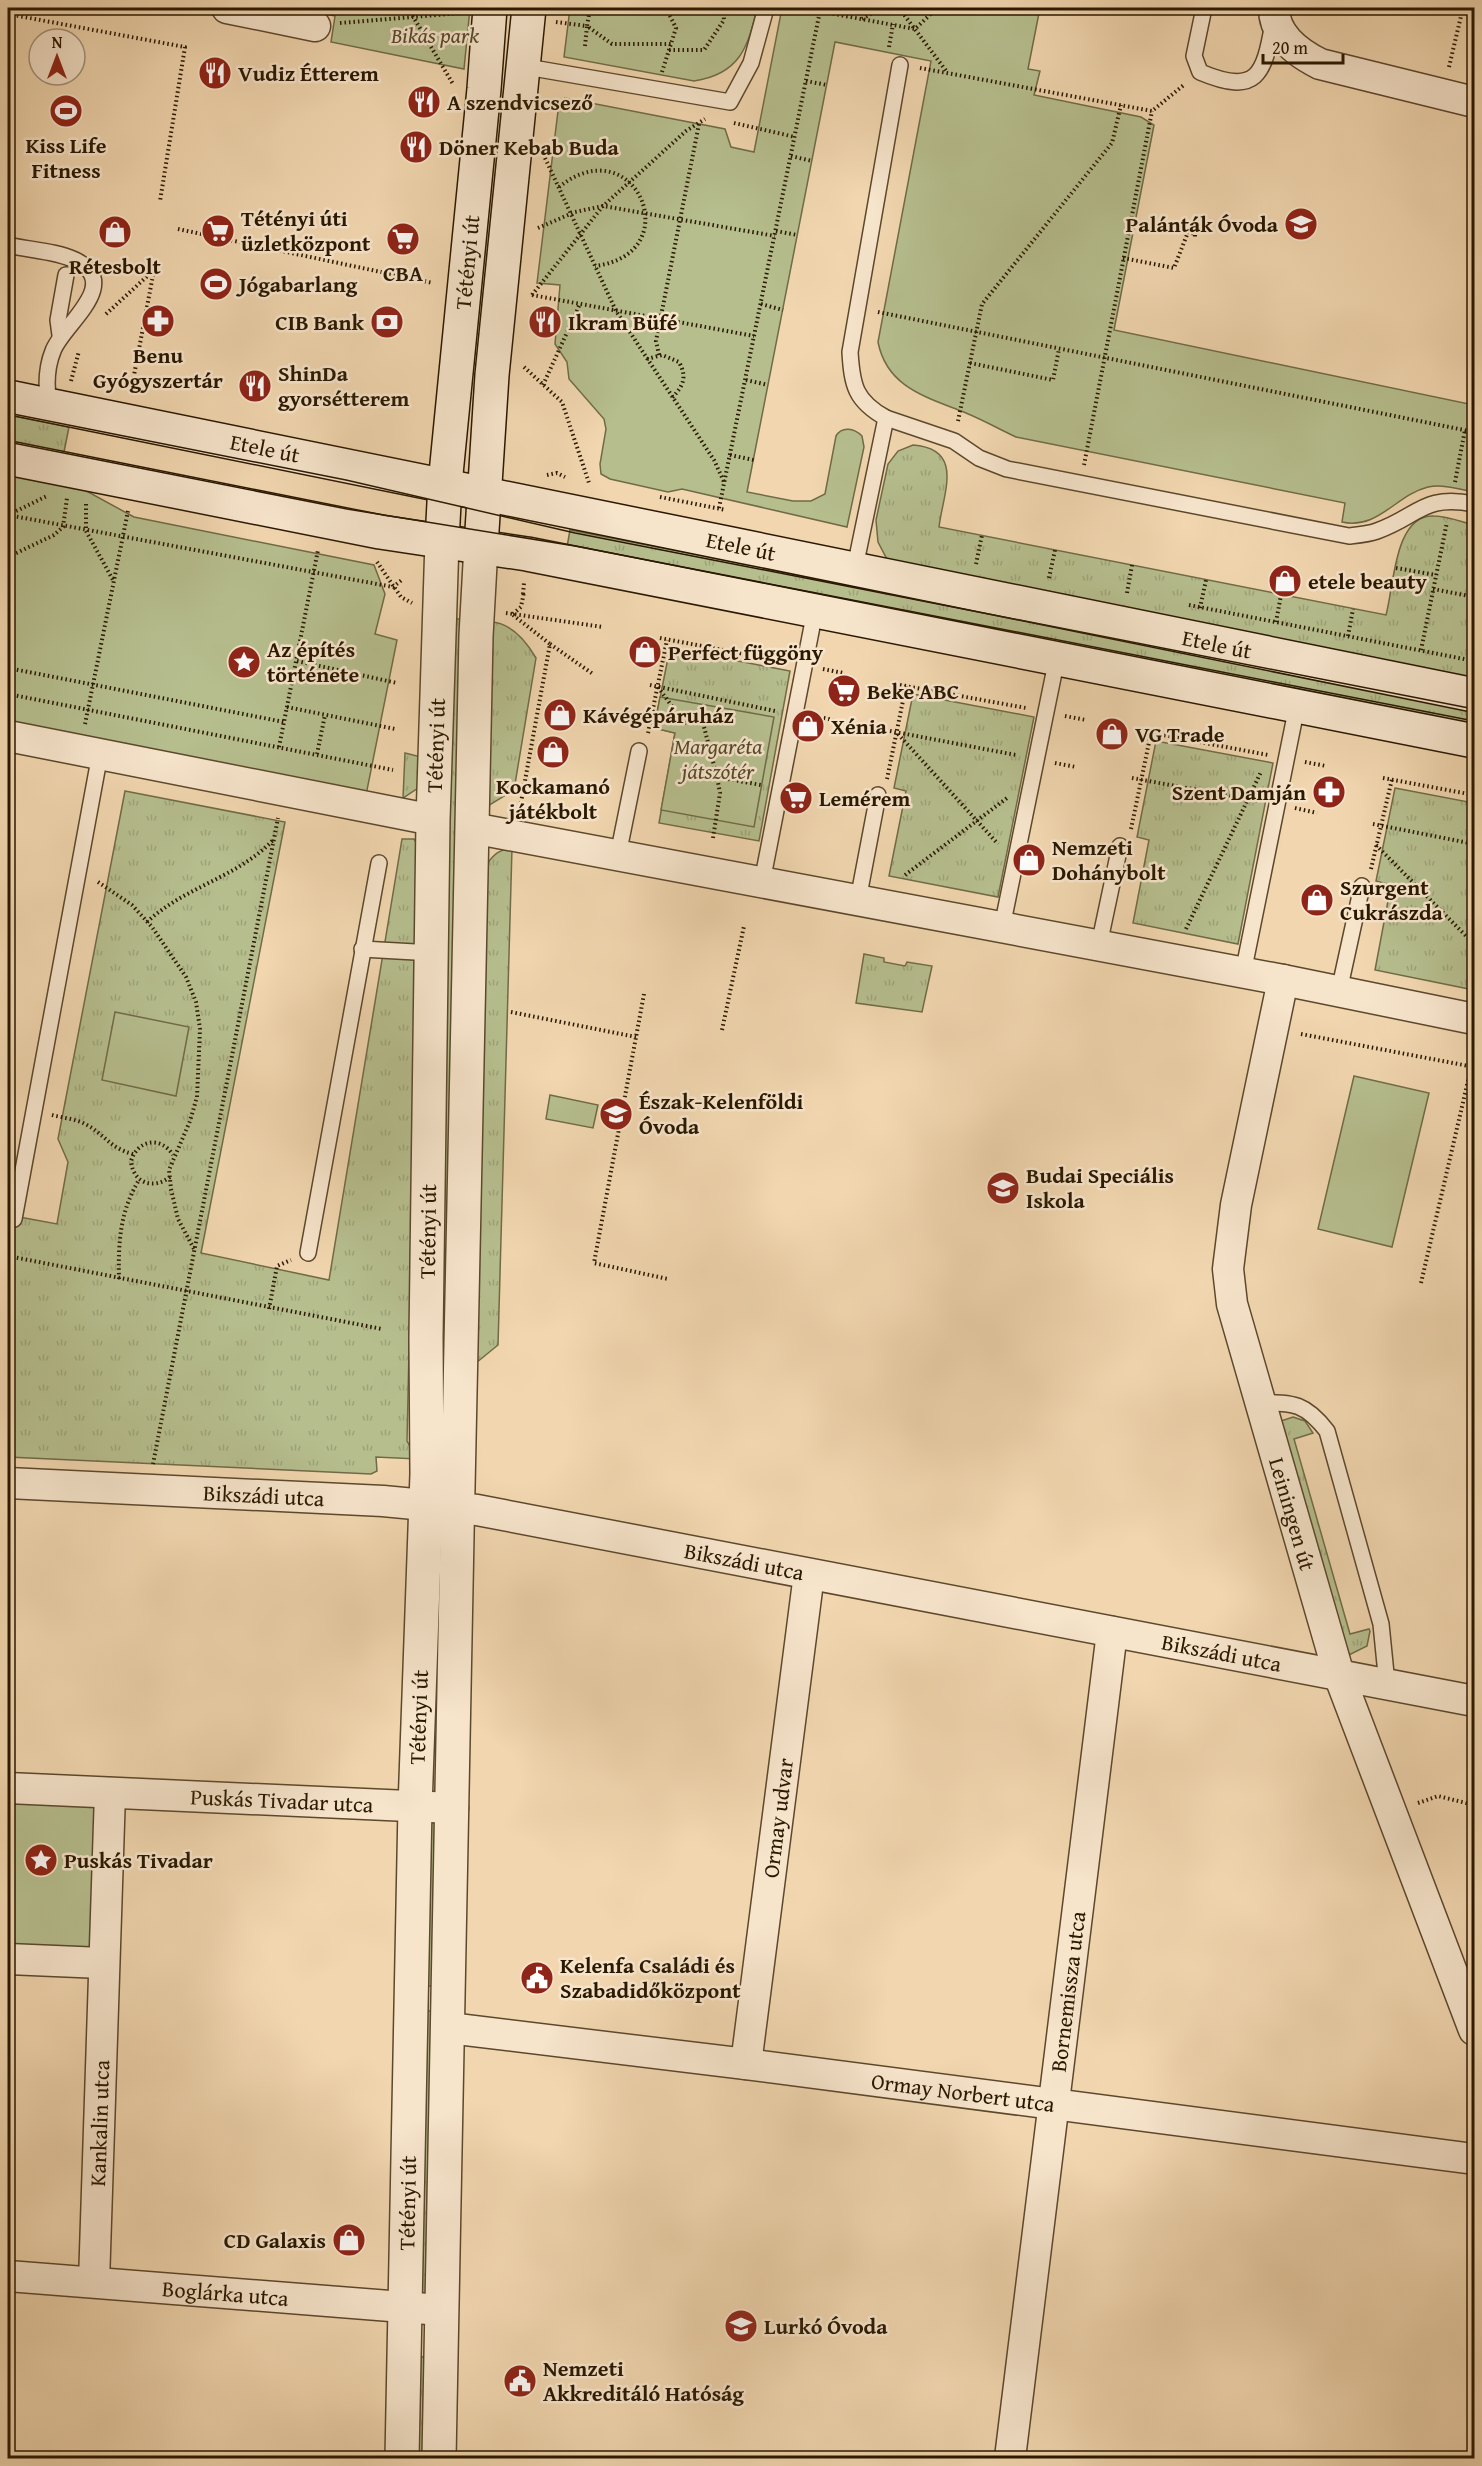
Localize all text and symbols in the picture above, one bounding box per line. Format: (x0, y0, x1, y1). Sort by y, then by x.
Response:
park label: Bikás park (390, 19, 480, 51)
north arrow (27, 27, 87, 87)
scale bar (1263, 27, 1342, 65)
text: N (52, 30, 63, 54)
text: 20 m (1272, 34, 1308, 61)
restaurant icon: Vudiz Étterem (197, 55, 233, 91)
place label: Vudiz Étterem (238, 57, 379, 89)
restaurant icon: A szendvicsező (406, 84, 442, 120)
place label: A szendvicsező (447, 86, 593, 118)
sports icon: Kiss Life Fitness (48, 93, 84, 129)
place label: Kiss Life Fitness (25, 129, 107, 186)
restaurant icon: Döner Kebab Buda (398, 129, 434, 165)
place label: Döner Kebab Buda (439, 131, 620, 163)
place label: Tétényi úti üzletközpont (241, 202, 371, 259)
school or university icon: Palánták Óvoda (1283, 206, 1319, 242)
place label: Palánták Óvoda (1126, 208, 1279, 240)
supermarket icon: Tétényi úti üzletközpont (200, 213, 236, 249)
street label: Tétényi út (446, 213, 488, 311)
shop icon: Rétesbolt (97, 214, 133, 250)
supermarket icon: CBA (385, 221, 421, 257)
place label: Rétesbolt (69, 250, 162, 282)
place label: CBA (383, 257, 423, 289)
sports icon: Jógabarlang (198, 266, 234, 302)
place label: Jógabarlang (235, 268, 358, 300)
pharmacy icon: Benu Gyógyszertár (140, 303, 176, 339)
bank icon: CIB Bank (369, 304, 405, 340)
restaurant icon: Ikram Büfé (527, 304, 563, 340)
place label: CIB Bank (275, 306, 364, 338)
place label: Ikram Büfé (568, 306, 678, 338)
place label: Benu Gyógyszertár (93, 339, 223, 396)
place label: ShinDa gyorsétterem (278, 357, 410, 414)
restaurant icon: ShinDa gyorsétterem (237, 368, 273, 404)
street label: Etele út (227, 425, 303, 471)
street label: Etele út (703, 523, 779, 569)
shop icon: etele beauty (1267, 563, 1303, 599)
place label: etele beauty (1308, 565, 1427, 597)
street label: Etele út (1179, 621, 1255, 667)
place label: Az építés története (267, 633, 359, 690)
shop icon: Perfect függöny (627, 634, 663, 670)
place label: Perfect függöny (668, 636, 824, 668)
place icon: Az építés története (226, 644, 262, 680)
supermarket icon: Beke ABC (826, 673, 862, 709)
place label: Beke ABC (867, 675, 959, 707)
street label: Tétényi út (418, 697, 453, 793)
shop icon: Kávégépáruház (542, 697, 578, 733)
place label: Kávégépáruház (583, 699, 734, 731)
shop icon: Xénia (790, 708, 826, 744)
place label: Xénia (831, 710, 888, 742)
shop icon: VG Trade (1094, 716, 1130, 752)
place label: VG Trade (1135, 718, 1225, 750)
park label: Margaréta játszótér (674, 730, 762, 787)
shop icon: Kockamanó játékbolt (535, 734, 571, 770)
place label: Kockamanó játékbolt (496, 770, 610, 827)
pharmacy icon: Szent Damján (1311, 774, 1347, 810)
place label: Szent Damján (1172, 776, 1306, 808)
supermarket icon: Lemérem (778, 780, 814, 816)
place label: Lemérem (819, 782, 910, 814)
place label: Nemzeti Dohánybolt (1052, 831, 1166, 888)
shop icon: Nemzeti Dohánybolt (1011, 842, 1047, 878)
place label: Szurgent Cukrászda (1340, 871, 1444, 928)
shop icon: Szurgent Cukrászda (1299, 882, 1335, 918)
place label: Észak-Kelenföldi Óvoda (639, 1085, 804, 1142)
school or university icon: Észak-Kelenföldi Óvoda (598, 1096, 634, 1132)
place label: Budai Speciális Iskola (1026, 1159, 1174, 1216)
school or university icon: Budai Speciális Iskola (985, 1170, 1021, 1206)
street label: Tétényi út (411, 1184, 444, 1279)
street label: Leiningen út (1261, 1454, 1324, 1574)
street label: Bikszádi utca (202, 1476, 326, 1514)
street label: Bikszádi utca (682, 1534, 807, 1588)
street label: Bikszádi utca (1159, 1626, 1285, 1680)
street label: Tétényi út (401, 1669, 436, 1765)
street label: Ormay udvar (754, 1756, 801, 1880)
street label: Puskás Tivadar utca (190, 1780, 374, 1820)
place icon: Puskás Tivadar (23, 1842, 59, 1878)
place label: Puskás Tivadar (64, 1844, 213, 1876)
street label: Bornemissza utca (1042, 1909, 1093, 2074)
place label: Kelenfa Családi és Szabadidőközpont (560, 1949, 741, 2006)
public building icon: Kelenfa Családi és Szabadidőközpont (519, 1960, 555, 1996)
street label: Kankalin utca (81, 2059, 117, 2187)
street label: Ormay Norbert utca (869, 2065, 1057, 2120)
street label: Tétényi út (390, 2155, 424, 2251)
shop icon: CD Galaxis (331, 2222, 367, 2258)
place label: CD Galaxis (224, 2224, 326, 2256)
street label: Boglárka utca (161, 2272, 290, 2314)
school or university icon: Lurkó Óvoda (723, 2308, 759, 2344)
place label: Lurkó Óvoda (764, 2310, 888, 2342)
place label: Nemzeti Akkreditáló Hatóság (543, 2352, 744, 2409)
public building icon: Nemzeti Akkreditáló Hatóság (502, 2363, 538, 2399)

